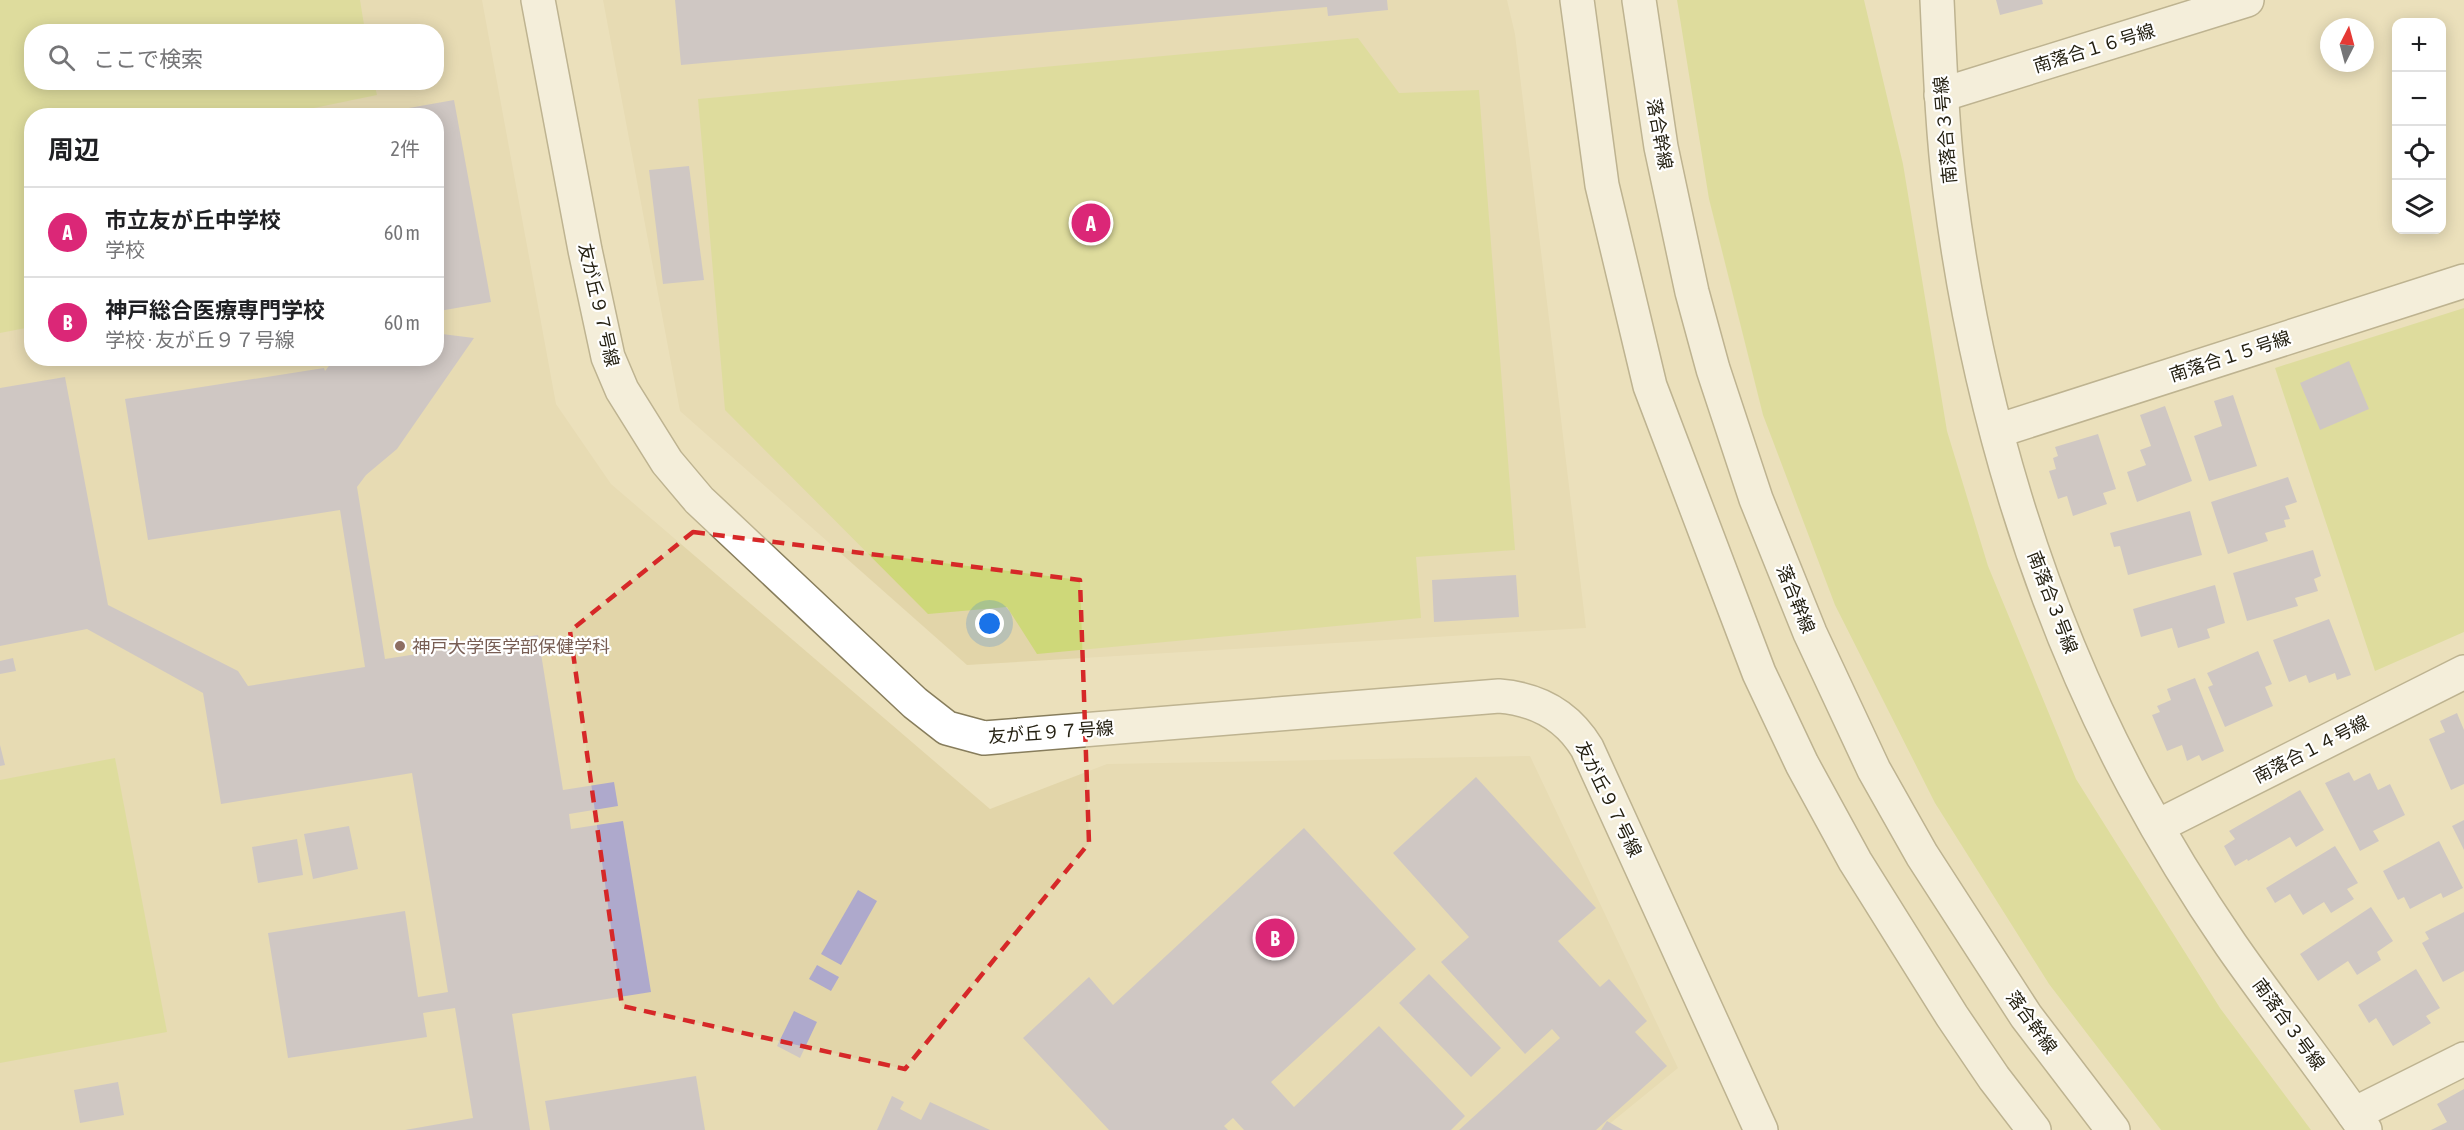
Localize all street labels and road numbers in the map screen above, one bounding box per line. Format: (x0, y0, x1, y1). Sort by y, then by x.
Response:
street label: 南落合１６号線 (2031, 20, 2157, 76)
street label: 南落合３号線 (1930, 75, 1960, 185)
street label: 落合幹線 (1643, 97, 1677, 171)
street label: 友が丘９７号線 (575, 241, 623, 369)
street label: 南落合１５号線 (2167, 327, 2293, 385)
street label: 南落合３号線 (2024, 548, 2082, 656)
street label: 落合幹線 (1773, 562, 1819, 636)
street label: 南落合１４号線 (2250, 711, 2372, 787)
street label: 友が丘９７号線 (987, 717, 1115, 747)
street label: 友が丘９７号線 (1572, 738, 1646, 860)
street label: 南落合３号線 (2249, 974, 2329, 1074)
street label: 落合幹線 (2002, 987, 2062, 1057)

